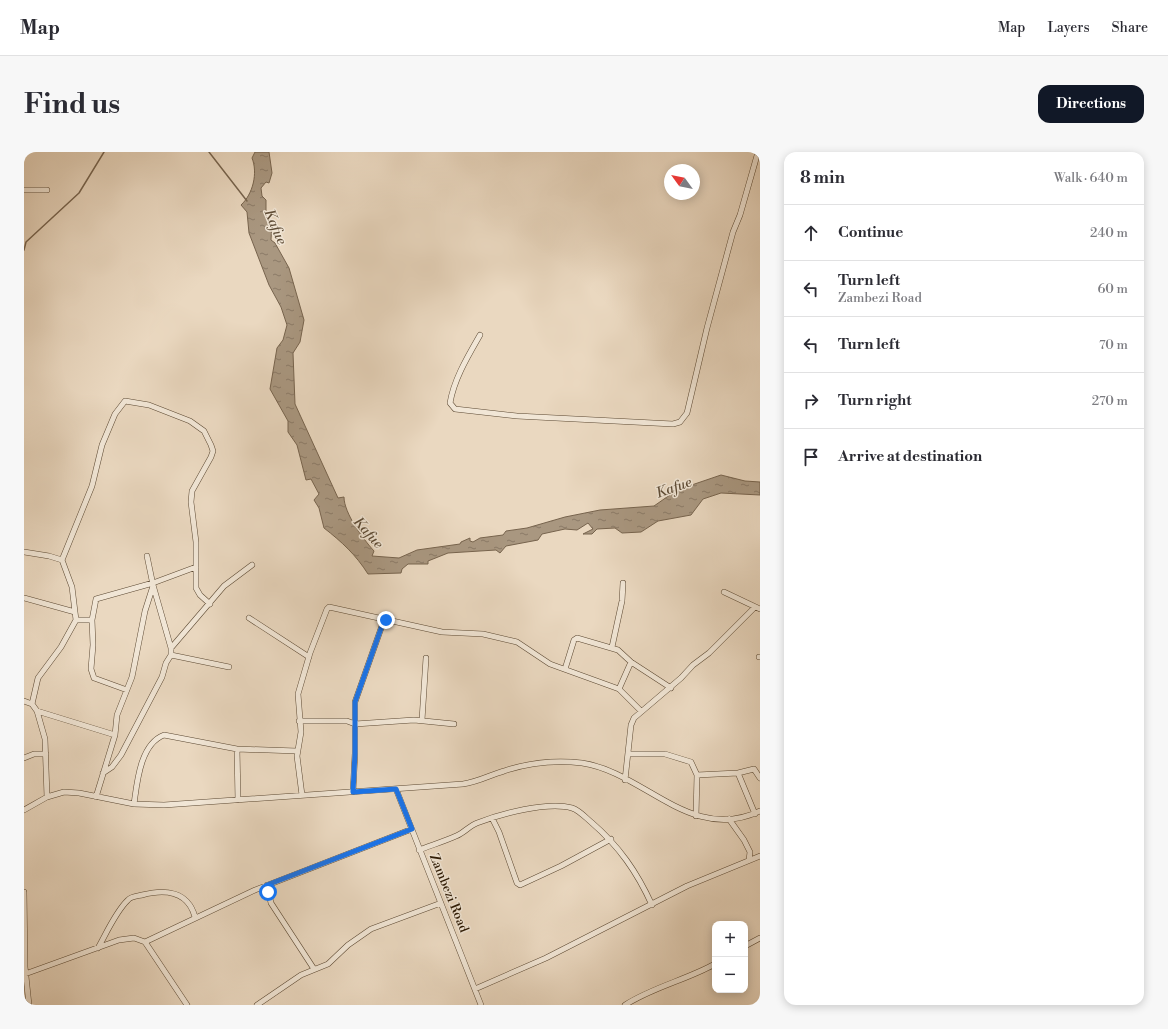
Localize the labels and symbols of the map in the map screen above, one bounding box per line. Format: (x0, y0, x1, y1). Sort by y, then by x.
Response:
north arrow (664, 164, 700, 200)
water label: Kafue (260, 207, 291, 248)
water label: Kafue (654, 473, 695, 503)
water label: Kafue (349, 513, 387, 553)
route end (377, 611, 395, 629)
street label: Zambezi Road (426, 851, 472, 935)
route start (259, 883, 277, 901)

